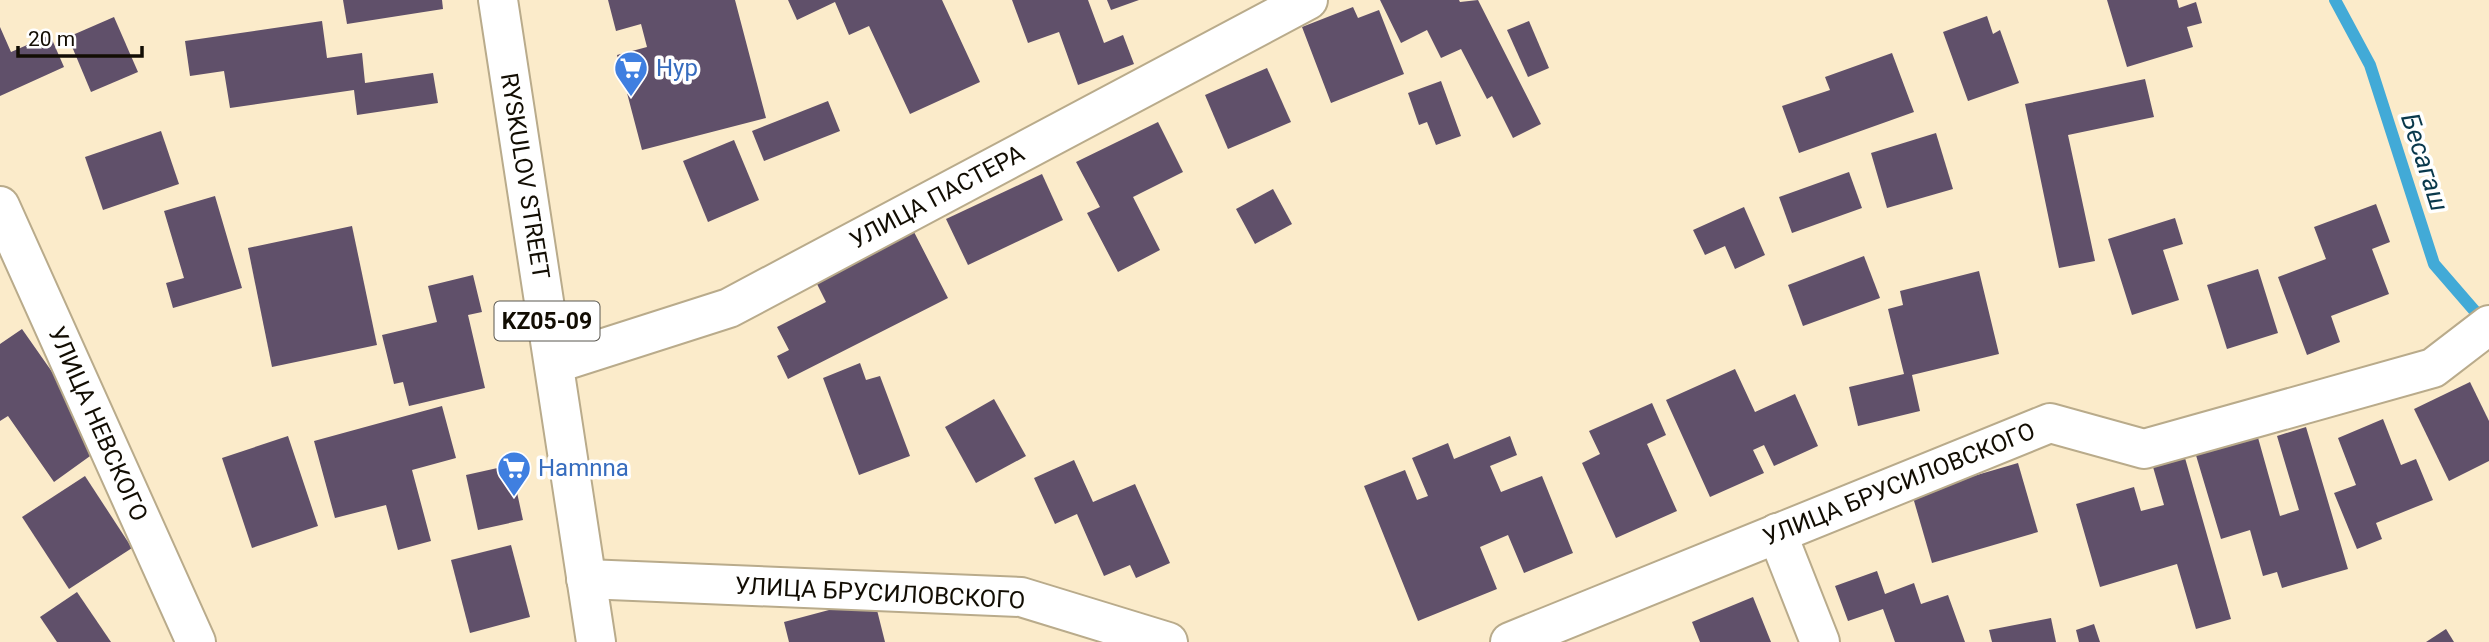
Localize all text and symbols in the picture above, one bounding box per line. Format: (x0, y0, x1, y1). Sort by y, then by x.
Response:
scale bar (18, 14, 142, 58)
text: 20 m (28, 27, 75, 51)
supermarket icon: Hyp (612, 49, 650, 98)
place label: Hyp (656, 54, 698, 82)
street label: RYSKULOV STREET (495, 71, 555, 281)
water label: Бесагаш (2395, 109, 2455, 215)
street label: УЛИЦА ПАСТЕРА (845, 139, 1029, 255)
road number: KZ05-09 (494, 302, 600, 340)
street label: УЛИЦА НЕВСКОГО (43, 322, 153, 526)
street label: УЛИЦА БРУСИЛОВСКОГО (1759, 417, 2039, 551)
supermarket icon: Hamnna (495, 449, 533, 498)
place label: Hamnna (538, 454, 629, 482)
street label: УЛИЦА БРУСИЛОВСКОГО (734, 571, 1026, 615)

